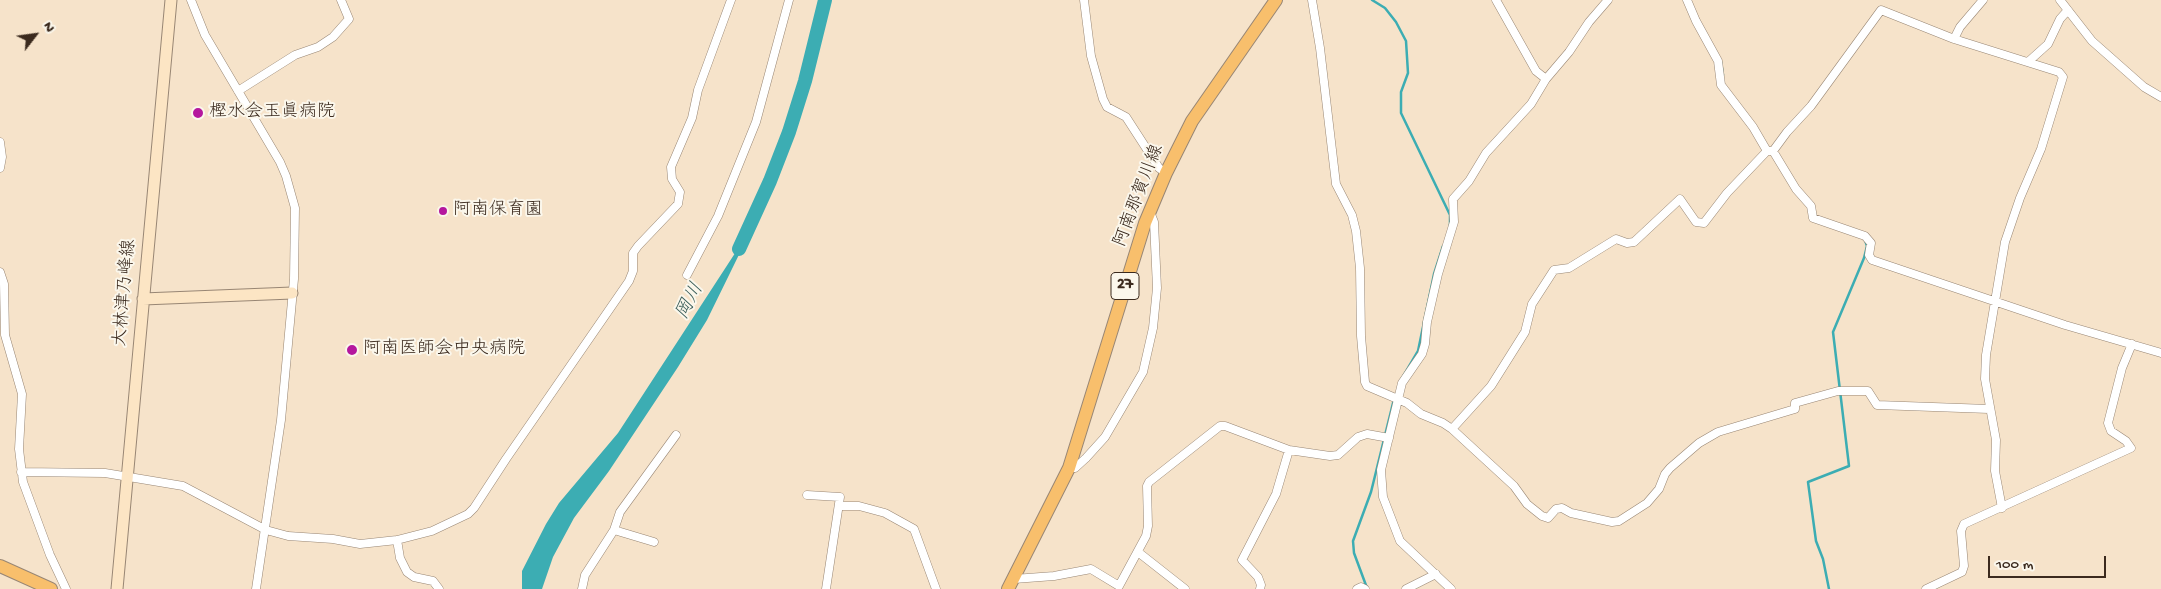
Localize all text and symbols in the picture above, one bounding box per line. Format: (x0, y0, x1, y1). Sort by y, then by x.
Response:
north arrow (10, 10, 60, 60)
text: N (39, 19, 58, 35)
place label: 樫水会玉眞病院 (209, 102, 335, 124)
marker: 樫水会玉眞病院 (191, 106, 205, 120)
street label: 阿南那賀川線 (1111, 142, 1169, 250)
place label: 阿南保育園 (453, 200, 543, 222)
marker: 阿南保育園 (437, 205, 449, 217)
street label: 大林津乃峰線 (111, 238, 141, 348)
road number: 27 (1111, 272, 1139, 300)
water label: 岡川 (672, 280, 710, 324)
place label: 阿南医師会中央病院 (363, 339, 525, 361)
marker: 阿南医師会中央病院 (345, 343, 359, 357)
scale bar (1991, 546, 2108, 578)
text: 100 m (1996, 556, 2033, 574)

